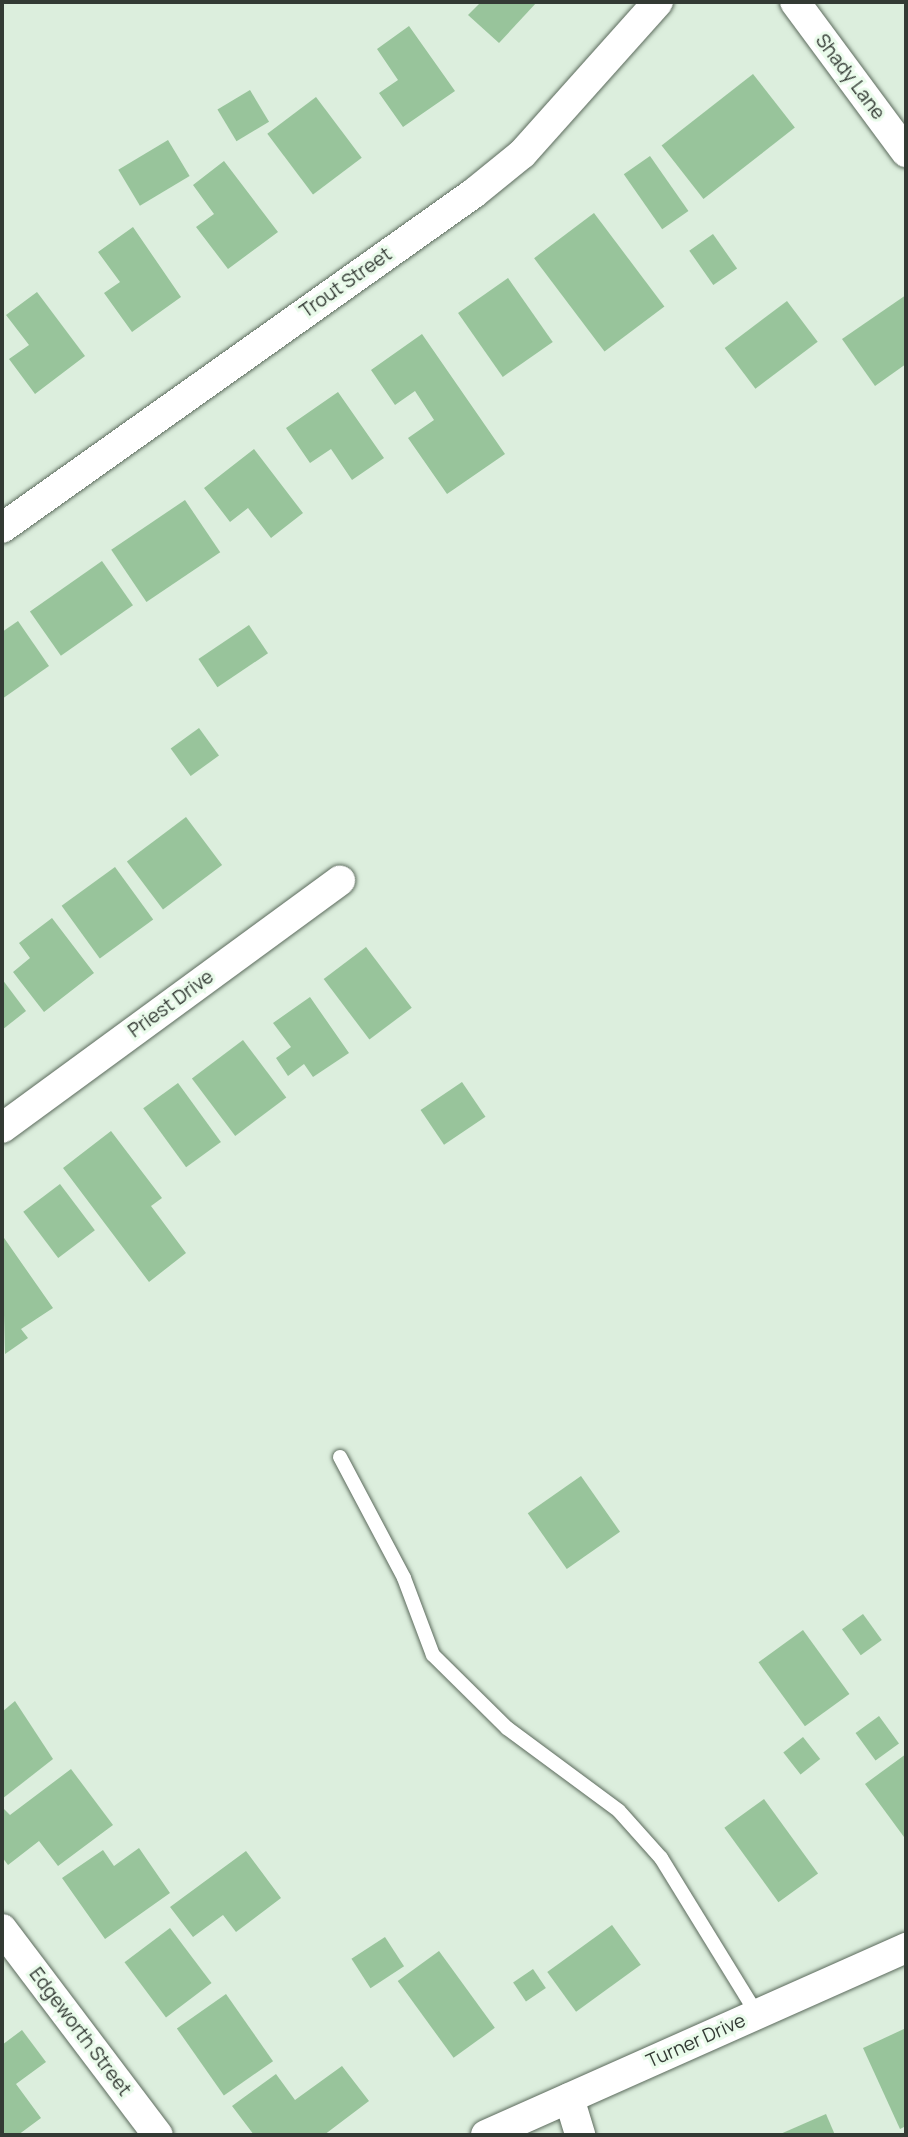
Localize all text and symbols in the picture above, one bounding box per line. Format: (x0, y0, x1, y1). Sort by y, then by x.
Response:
street label: Shady Lane (810, 30, 890, 124)
street label: Trout Street (296, 243, 396, 323)
street label: Priest Drive (124, 965, 218, 1043)
street label: Edgeworth Street (24, 1963, 136, 2101)
street label: Turner Drive (643, 2009, 749, 2073)

